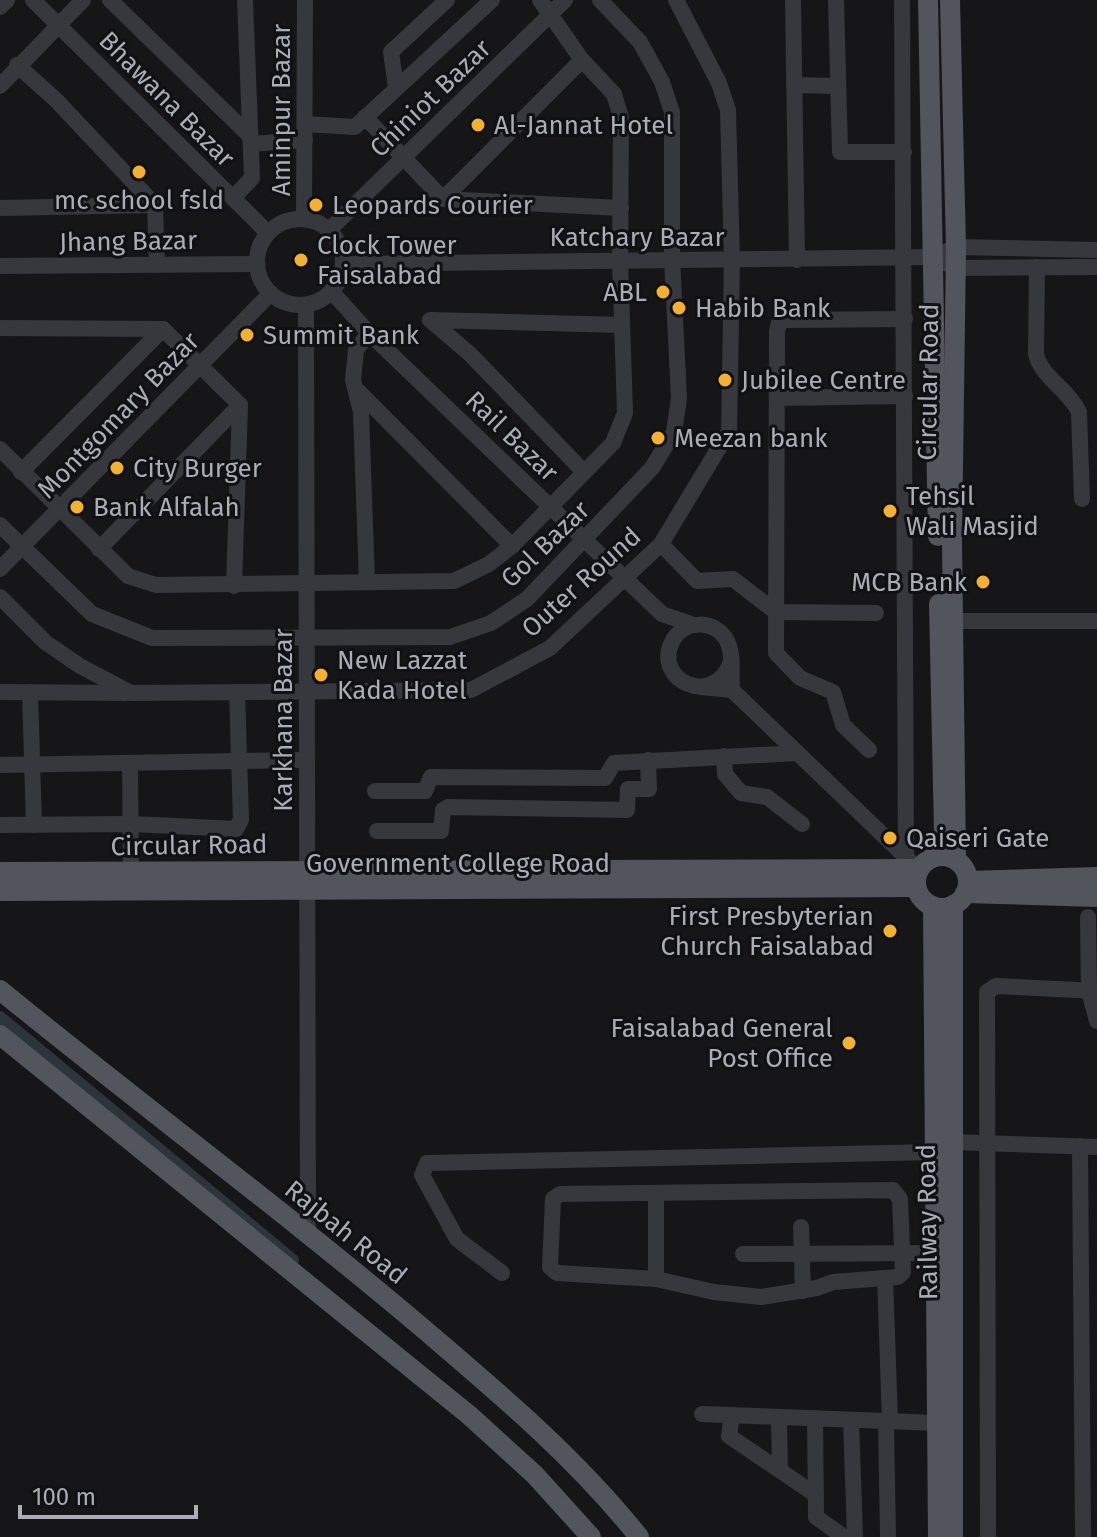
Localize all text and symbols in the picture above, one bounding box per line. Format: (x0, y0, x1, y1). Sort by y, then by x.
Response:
street label: Aminpur Bazar (266, 24, 297, 196)
street label: Bhawana Bazar (92, 25, 241, 174)
street label: Chiniot Bazar (363, 33, 497, 164)
place label: Al-Jannat Hotel (494, 110, 673, 141)
marker: Al-Jannat Hotel (469, 116, 487, 134)
marker: mc school fsld (130, 163, 148, 181)
place label: mc school fsld (54, 185, 224, 216)
place label: Leopards Courier (332, 190, 533, 221)
marker: Leopards Courier (307, 196, 325, 214)
street label: Katchary Bazar (550, 222, 724, 253)
street label: Jhang Bazar (59, 225, 197, 258)
place label: Clock Tower Faisalabad (317, 230, 457, 291)
marker: Clock Tower Faisalabad (292, 251, 310, 269)
place label: ABL (603, 277, 647, 308)
marker: ABL (654, 283, 672, 301)
place label: Habib Bank (695, 293, 831, 324)
marker: Habib Bank (670, 299, 688, 317)
street label: Circular Road (912, 303, 945, 461)
place label: Summit Bank (263, 320, 420, 351)
street label: Montgomary Bazar (31, 326, 206, 505)
marker: Summit Bank (238, 326, 256, 344)
place label: Jubilee Centre (741, 365, 906, 396)
marker: Jubilee Centre (716, 371, 734, 389)
street label: Rail Bazar (459, 385, 564, 488)
place label: Meezan bank (674, 423, 828, 454)
marker: Meezan bank (649, 429, 667, 447)
place label: City Burger (133, 453, 262, 484)
marker: City Burger (108, 459, 126, 477)
place label: Tehsil Wali Masjid (906, 481, 1039, 542)
place label: Bank Alfalah (93, 492, 240, 523)
street label: Gol Bazar (495, 495, 596, 594)
marker: Bank Alfalah (68, 498, 86, 516)
marker: Tehsil Wali Masjid (881, 502, 899, 520)
street label: Outer Round (515, 521, 647, 644)
place label: MCB Bank (851, 567, 968, 598)
marker: MCB Bank (974, 573, 992, 591)
street label: Karkhana Bazar (268, 628, 299, 812)
place label: New Lazzat Kada Hotel (337, 645, 468, 706)
marker: New Lazzat Kada Hotel (312, 666, 330, 684)
place label: Qaiseri Gate (906, 823, 1049, 854)
street label: Circular Road (110, 829, 268, 862)
marker: Qaiseri Gate (881, 829, 899, 847)
street label: Government College Road (306, 848, 610, 879)
place label: First Presbyterian Church Faisalabad (661, 901, 874, 962)
marker: First Presbyterian Church Faisalabad (881, 922, 899, 940)
place label: Faisalabad General Post Office (611, 1013, 833, 1074)
marker: Faisalabad General Post Office (840, 1034, 858, 1052)
street label: Railway Road (911, 1144, 944, 1300)
street label: Rajbah Road (278, 1174, 413, 1291)
scale bar (20, 1469, 196, 1519)
text: 100 m (32, 1483, 96, 1511)

